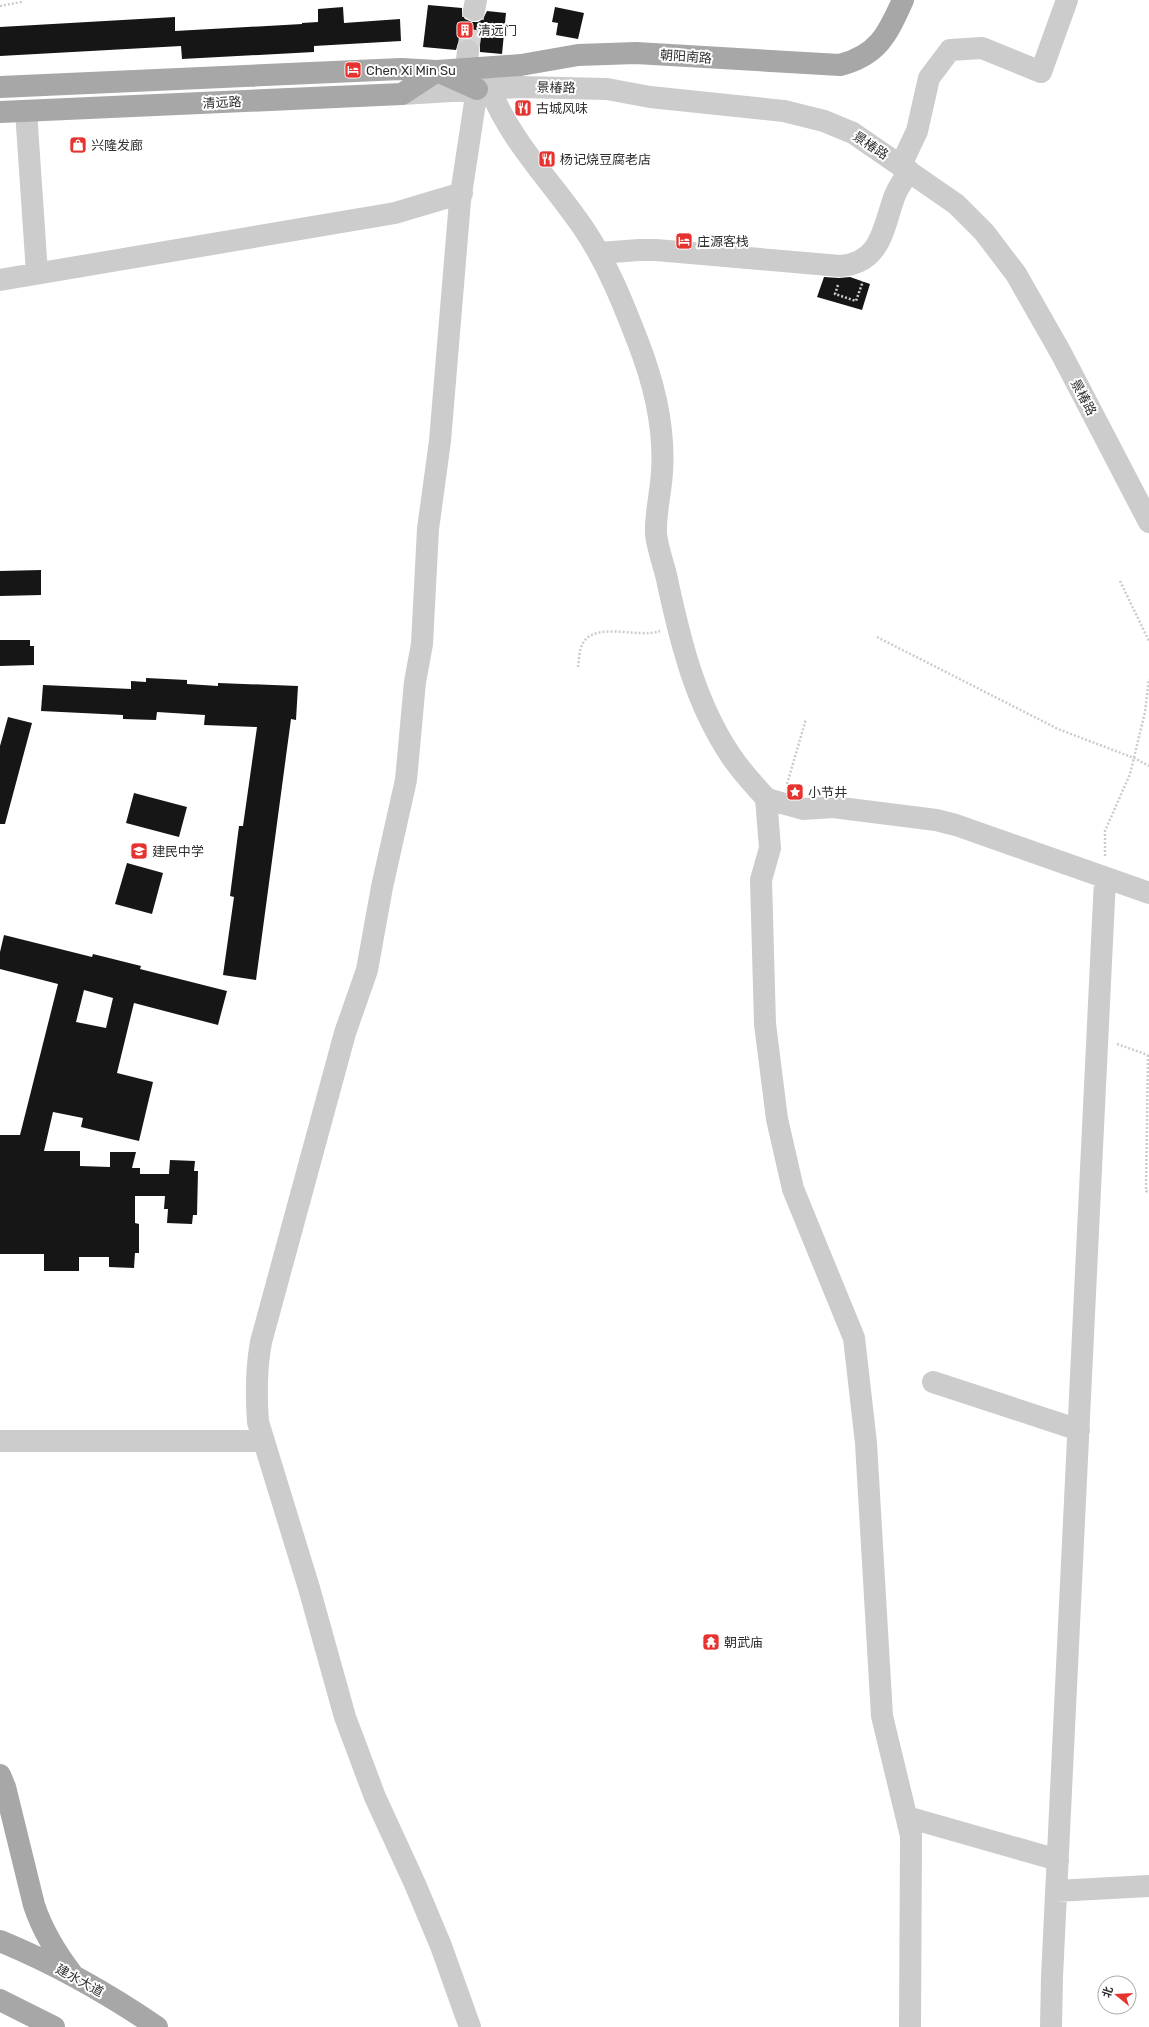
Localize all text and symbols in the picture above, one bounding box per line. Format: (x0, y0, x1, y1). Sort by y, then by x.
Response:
building icon: 清远门 (455, 20, 475, 40)
place label: 清远门 (478, 23, 517, 38)
street label: 朝阳南路 (659, 47, 712, 66)
hotel icon: Chen Xi Min Su (343, 60, 363, 80)
place label: Chen Xi Min Su (366, 63, 456, 78)
street label: 景椿路 (536, 80, 576, 95)
street label: 清远路 (202, 94, 242, 111)
restaurant icon: 古城风味 (513, 98, 533, 118)
place label: 古城风味 (536, 101, 588, 116)
street label: 景椿路 (850, 129, 891, 162)
shop icon: 兴隆发廊 (68, 135, 88, 155)
place label: 兴隆发廊 (91, 138, 143, 153)
restaurant icon: 杨记烧豆腐老店 (537, 149, 557, 169)
place label: 杨记烧豆腐老店 (560, 152, 651, 167)
hotel icon: 庄源客栈 (674, 231, 694, 251)
place label: 庄源客栈 (697, 234, 749, 249)
street label: 景椿路 (1068, 376, 1099, 418)
place icon: 小节井 (785, 782, 805, 802)
place label: 小节井 (808, 785, 847, 800)
school or university icon: 建民中学 (129, 841, 149, 861)
place label: 建民中学 (152, 844, 204, 859)
temple icon: 朝武庙 (701, 1632, 721, 1652)
place label: 朝武庙 (724, 1635, 763, 1650)
street label: 建水大道 (53, 1961, 106, 2000)
north arrow (1097, 1975, 1137, 2015)
text: 北 (1100, 1985, 1116, 1999)

